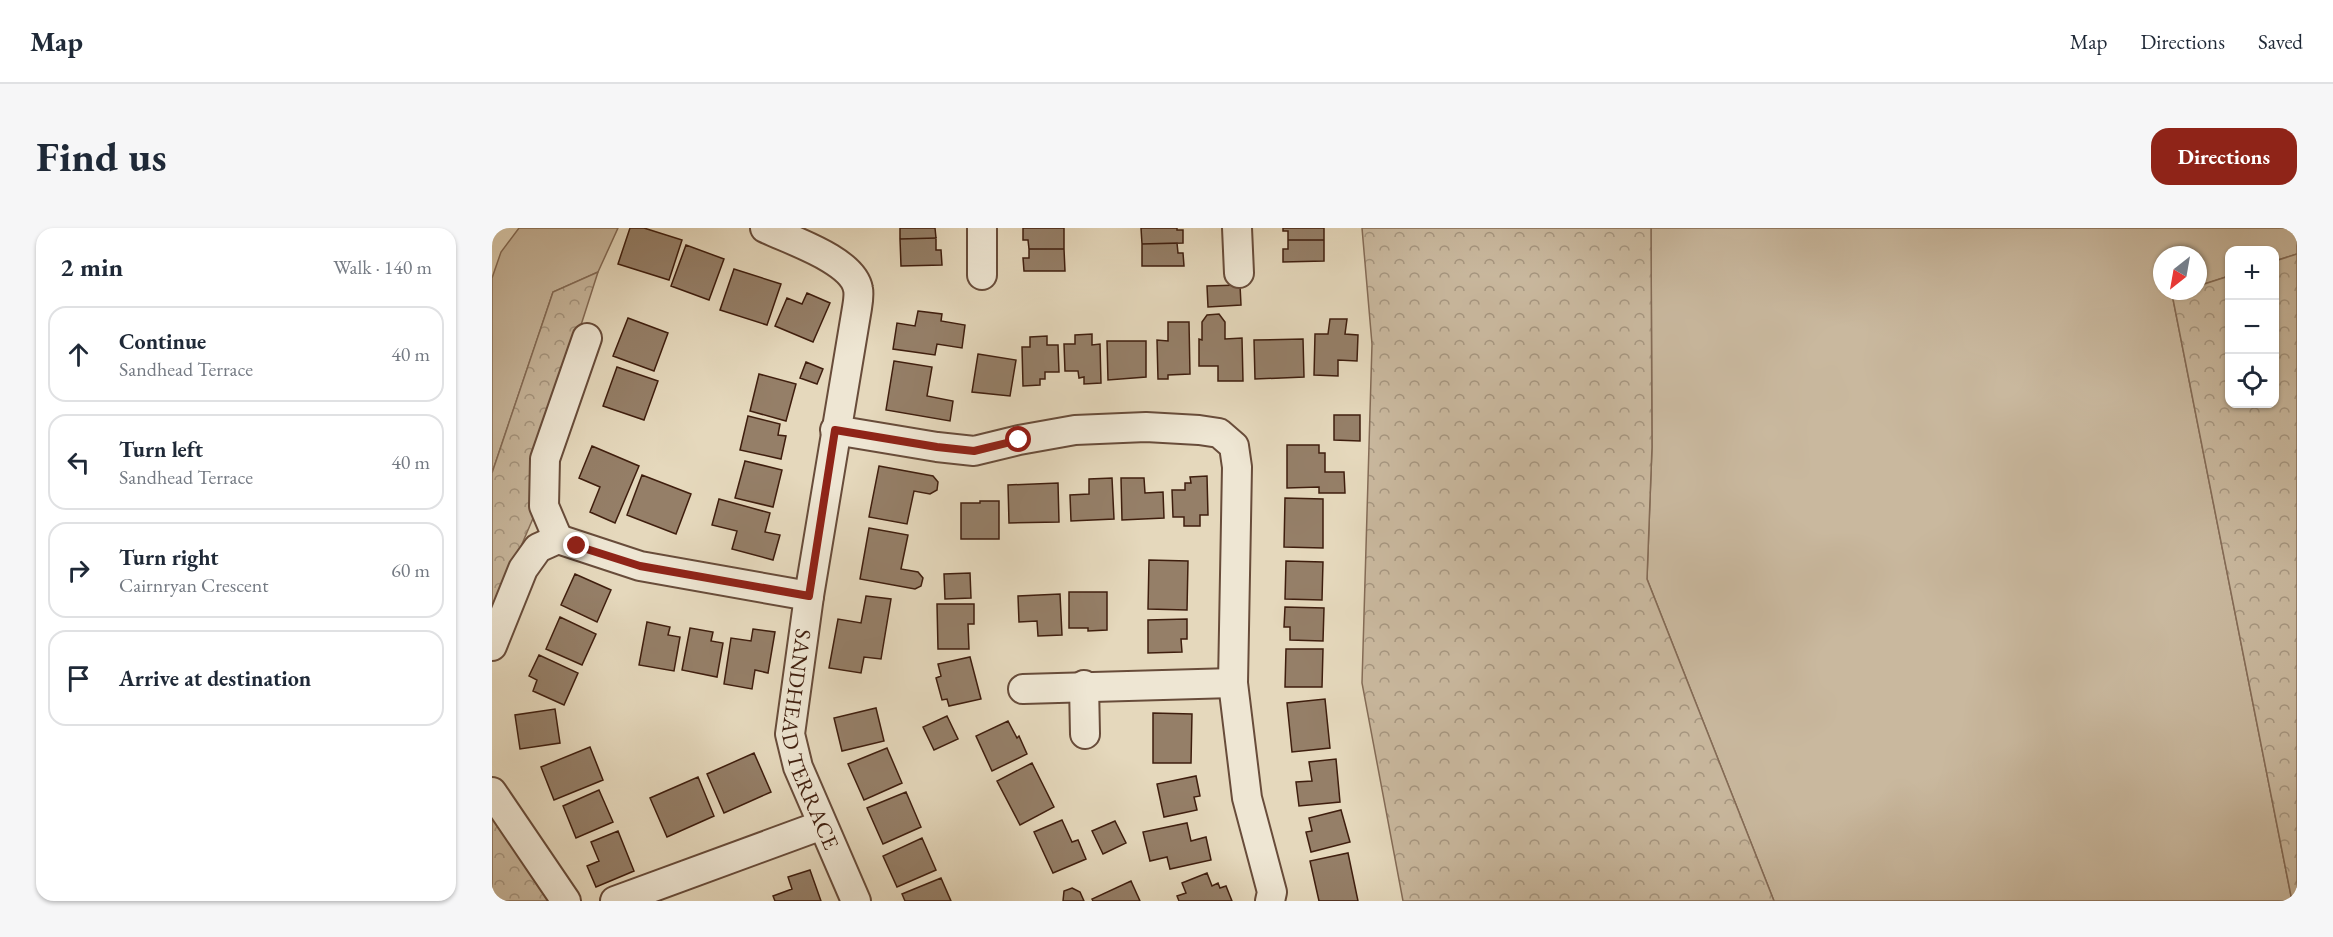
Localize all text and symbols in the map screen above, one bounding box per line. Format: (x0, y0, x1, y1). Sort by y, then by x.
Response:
text: Map (30, 23, 83, 59)
text: Map (2070, 28, 2107, 55)
text: Directions (2140, 28, 2225, 55)
text: Saved (2258, 28, 2303, 55)
button: Directions (2151, 128, 2297, 185)
text: Find us (36, 129, 167, 184)
north arrow (2153, 246, 2207, 300)
map controls (2225, 246, 2279, 408)
button: + (2225, 246, 2279, 300)
text: 2 min (60, 250, 123, 284)
text: Walk · 140 m (333, 254, 432, 280)
button: − (2225, 300, 2279, 354)
text: Continue (119, 327, 206, 356)
icon: ahead (62, 338, 95, 371)
text: 40 m (391, 341, 430, 367)
button: locate (2225, 354, 2279, 408)
text: Sandhead Terrace (119, 356, 253, 382)
route start (1005, 426, 1031, 452)
text: Turn left (119, 435, 203, 464)
icon: left (62, 446, 95, 479)
text: 40 m (391, 449, 430, 475)
text: Sandhead Terrace (119, 464, 253, 490)
route end (563, 532, 589, 558)
text: Turn right (119, 543, 218, 572)
icon: right (62, 554, 95, 587)
text: 60 m (391, 557, 430, 583)
text: Cairnryan Crescent (119, 572, 269, 598)
street label: SANDHEAD TERRACE (775, 627, 846, 854)
icon: arrive (62, 662, 95, 695)
text: Arrive at destination (119, 664, 311, 693)

